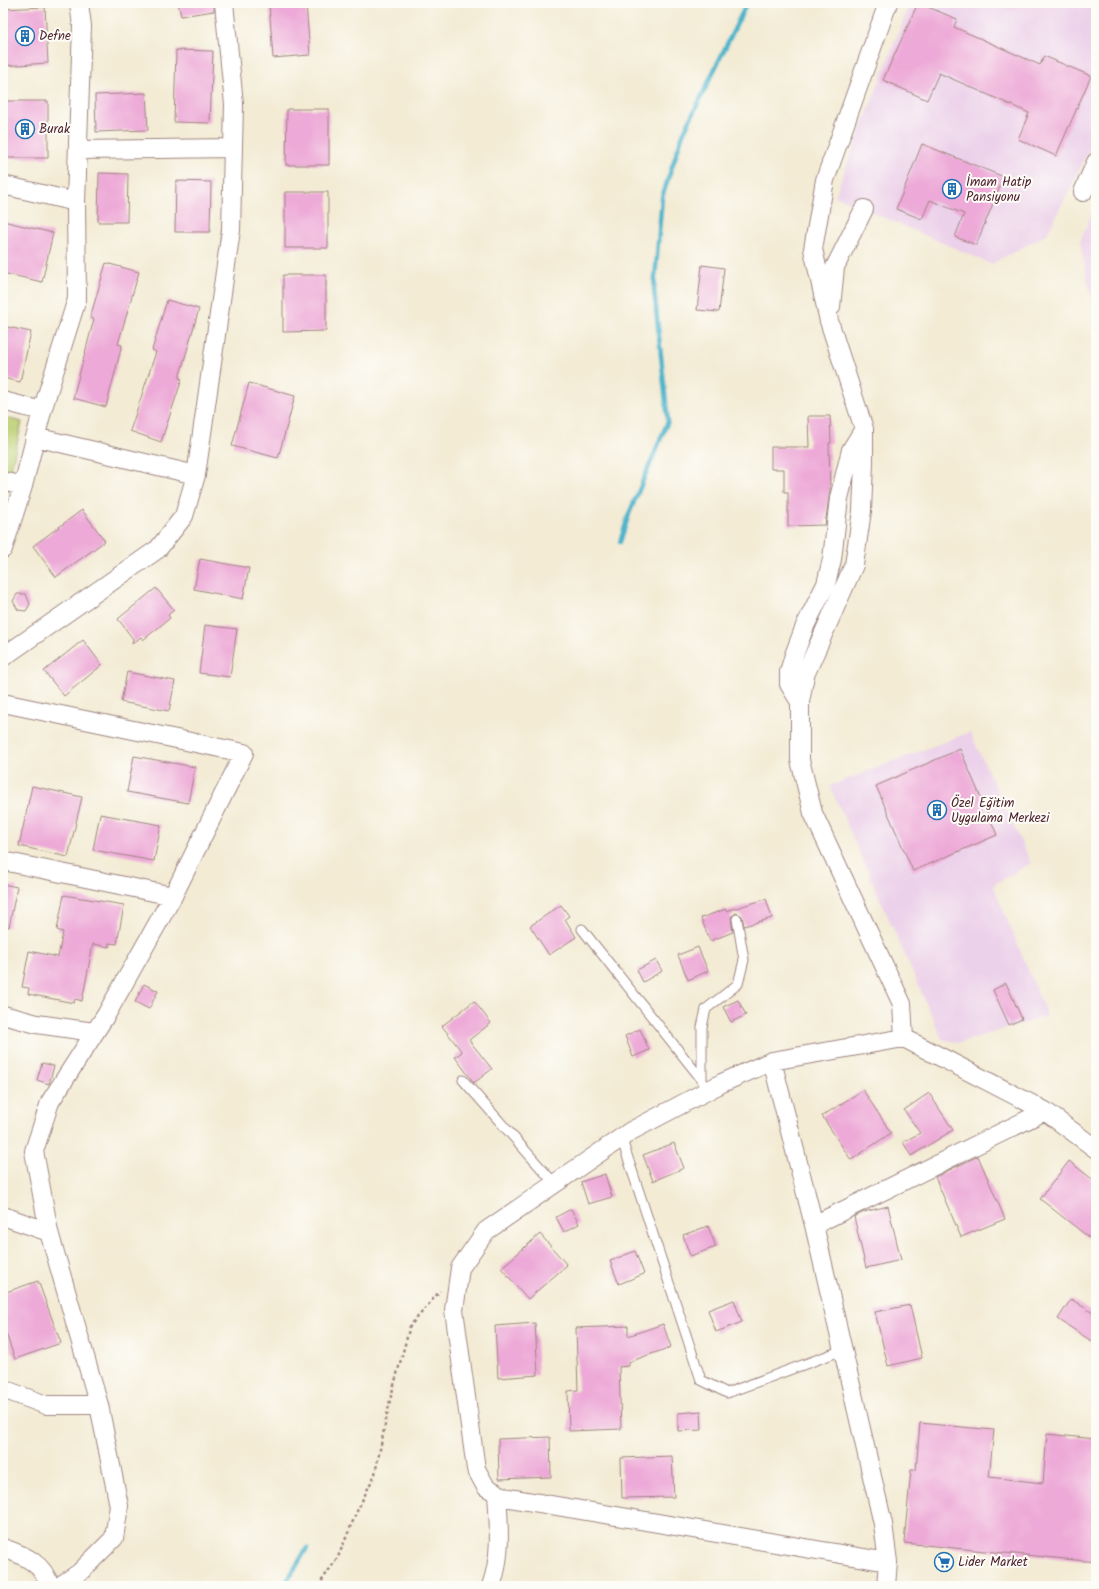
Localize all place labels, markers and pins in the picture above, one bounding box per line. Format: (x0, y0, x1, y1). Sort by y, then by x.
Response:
building icon: Defne (14, 25, 36, 47)
place label: Defne (39, 26, 71, 47)
building icon: Burak (14, 118, 36, 140)
place label: Burak (39, 119, 71, 140)
place label: İmam Hatip Pansiyonu (966, 172, 1032, 208)
building icon: İmam Hatip Pansiyonu (941, 178, 963, 200)
place label: Özel Eğitim Uygulama Merkezi (951, 793, 1050, 829)
building icon: Özel Eğitim Uygulama Merkezi (926, 799, 948, 821)
supermarket icon: Lider Market (933, 1551, 955, 1573)
place label: Lider Market (958, 1552, 1029, 1573)

